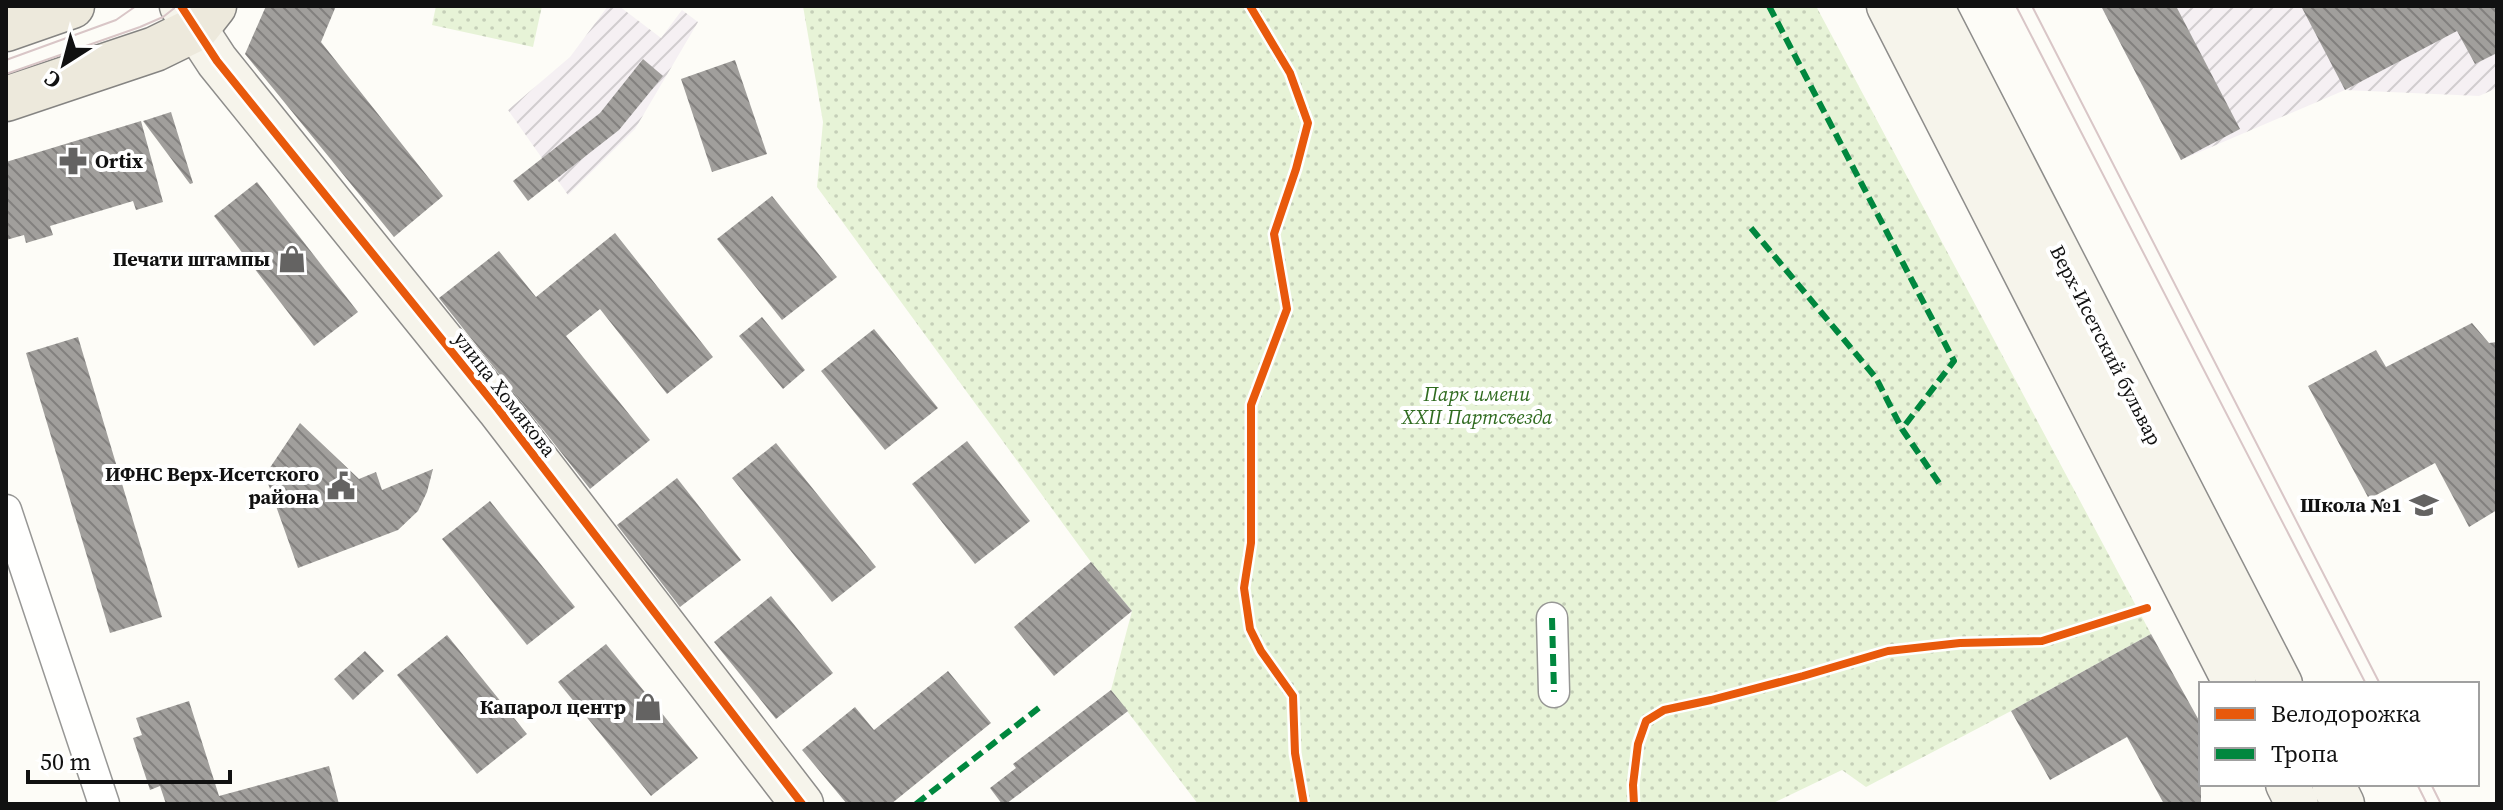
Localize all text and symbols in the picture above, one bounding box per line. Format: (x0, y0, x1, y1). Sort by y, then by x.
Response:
north arrow (24, 24, 104, 104)
text: С (38, 64, 67, 96)
pharmacy icon: Ortix (58, 146, 88, 176)
place label: Ortix (95, 147, 143, 175)
street label: Верх-Исетский бульвар (2043, 240, 2169, 450)
shop icon: Печати штампы (277, 244, 307, 274)
place label: Печати штампы (113, 245, 270, 273)
street label: улица Хомякова (447, 326, 563, 463)
park label: Парк имени XXII Партсъезда (1400, 380, 1553, 431)
place label: ИФНС Верх-Исетского района (105, 460, 319, 511)
public building icon: ИФНС Верх-Исетского района (326, 471, 356, 501)
school or university icon: Школа №1 (2409, 490, 2439, 520)
place label: Школа №1 (2300, 491, 2402, 519)
legend (2199, 682, 2479, 786)
shop icon: Капарол центр (633, 692, 663, 722)
place label: Капарол центр (480, 693, 626, 721)
text: Велодорожка (2271, 697, 2422, 730)
scale bar (28, 734, 230, 784)
text: Тропа (2271, 737, 2339, 770)
text: 50 m (40, 745, 91, 778)

